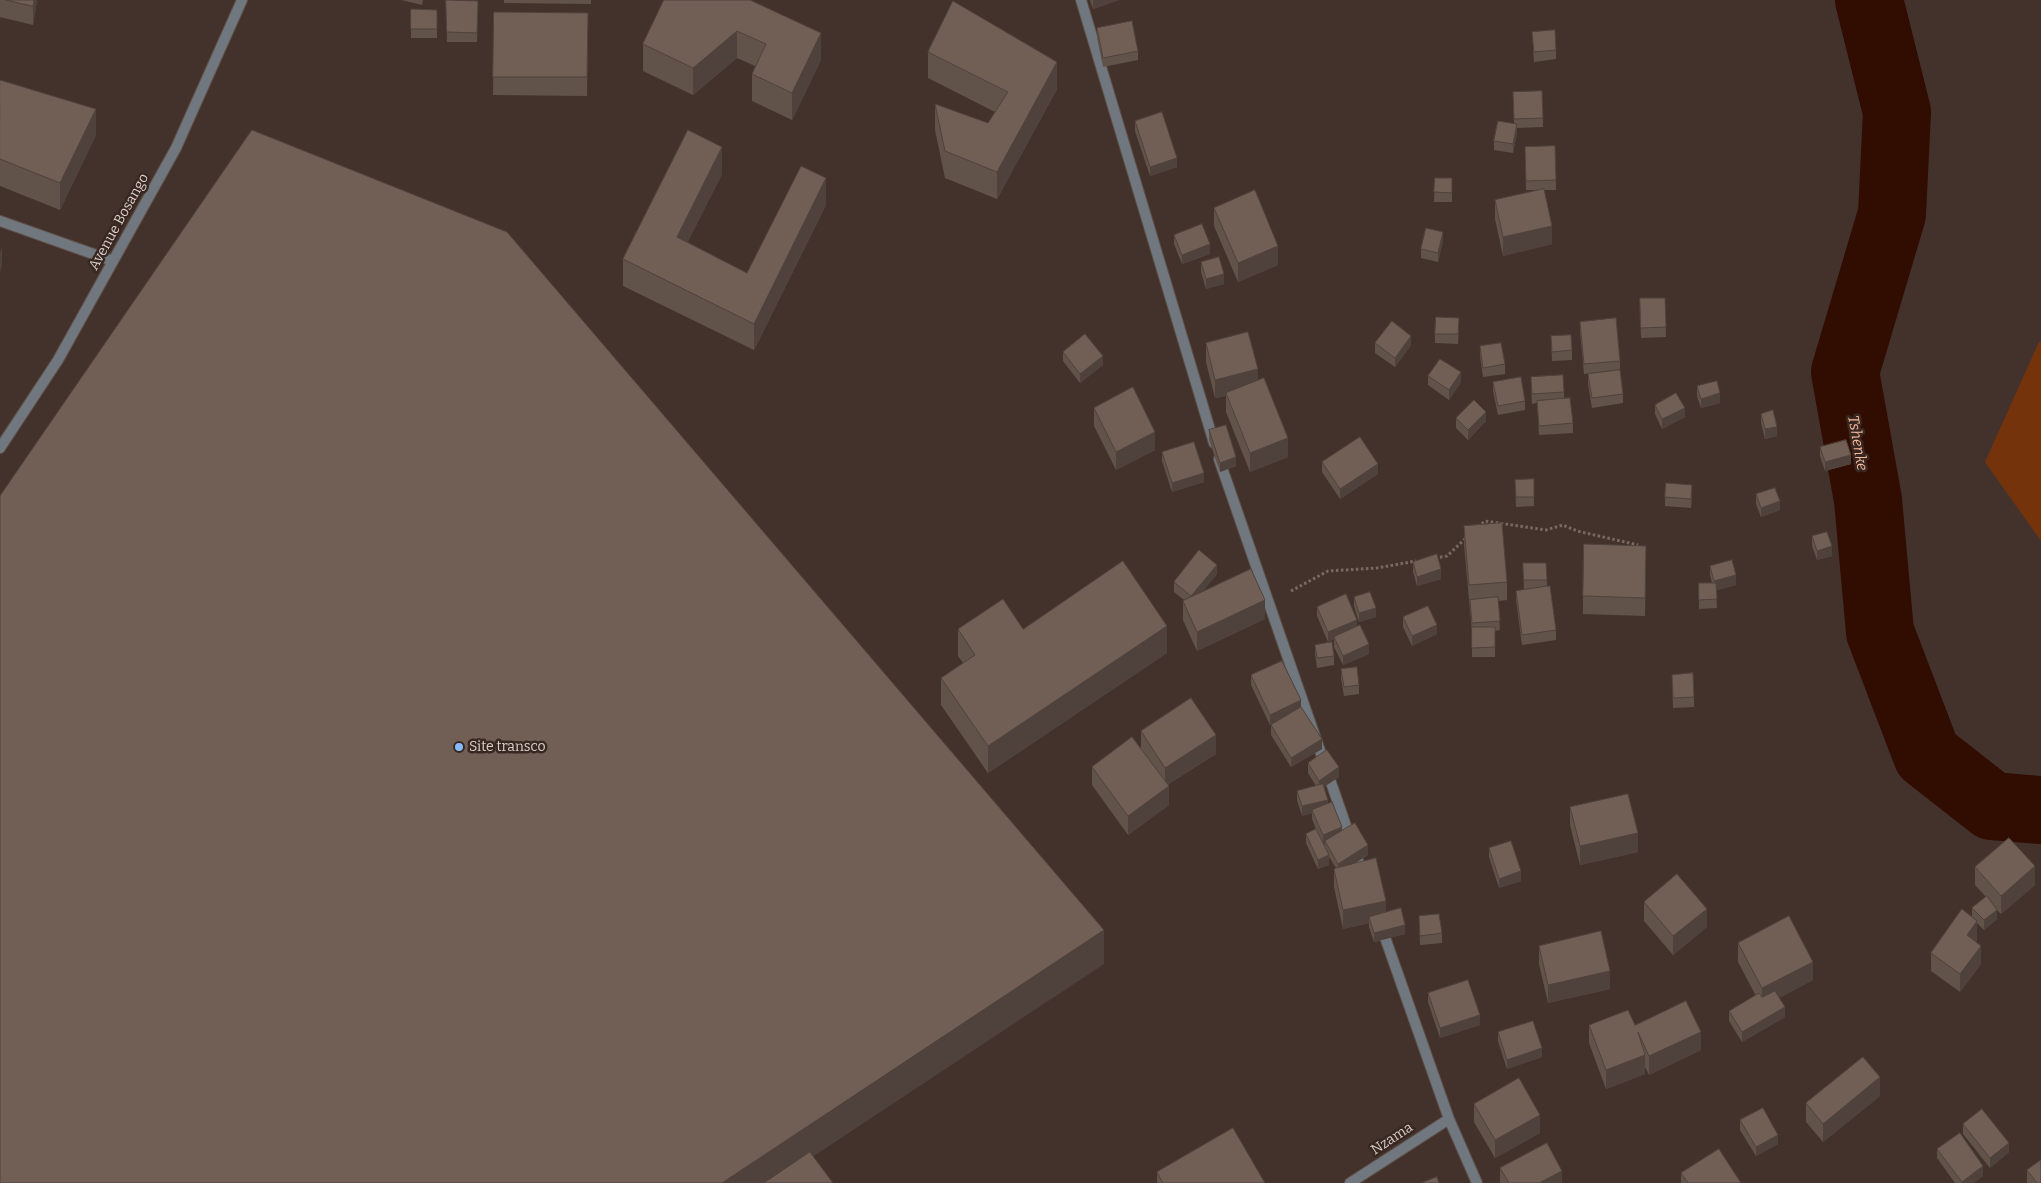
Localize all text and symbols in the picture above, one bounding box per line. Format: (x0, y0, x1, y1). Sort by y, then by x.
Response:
street label: Avenue Bosango (86, 171, 152, 273)
water label: Tshenke (1843, 414, 1871, 472)
place label: Site transco (469, 739, 545, 755)
marker: Site transco (453, 741, 465, 753)
street label: Nzama (1368, 1119, 1416, 1159)

